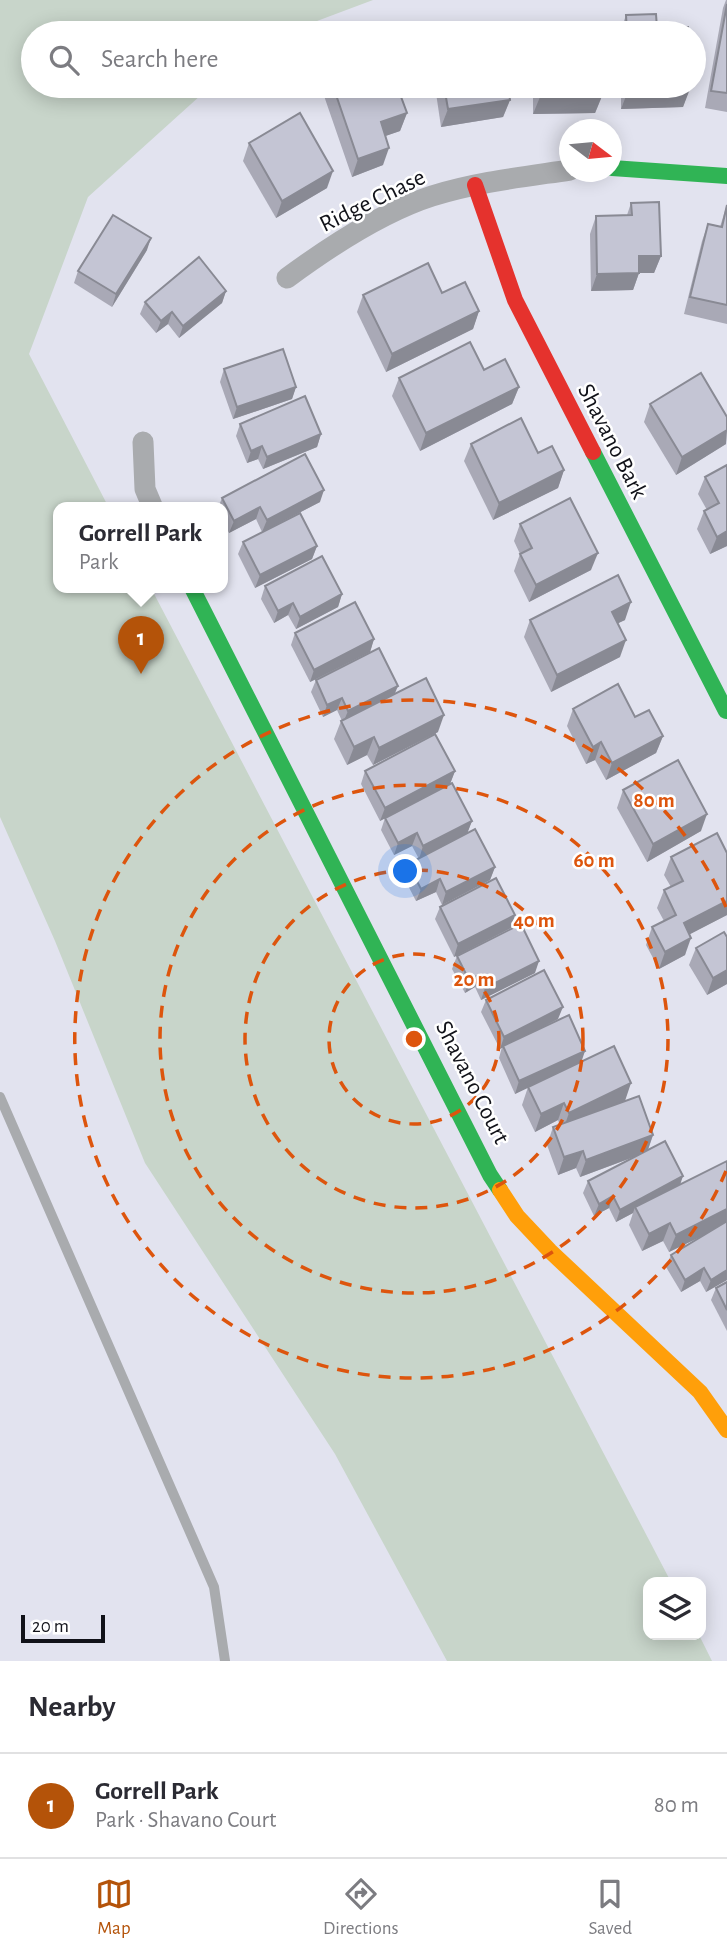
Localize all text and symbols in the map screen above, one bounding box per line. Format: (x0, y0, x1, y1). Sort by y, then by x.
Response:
search box (21, 21, 706, 98)
icon: search (45, 41, 83, 79)
text: Search here (101, 46, 219, 72)
north arrow (559, 119, 622, 182)
street label: Ridge Chase (316, 165, 429, 237)
street label: Shavano Bark (573, 380, 651, 503)
popup (53, 502, 228, 593)
text: Gorrell Park (79, 520, 202, 546)
text: Park (79, 551, 118, 574)
pin: 1 (118, 616, 164, 674)
text: 80 m (633, 790, 675, 811)
text: 60 m (573, 850, 615, 871)
your location (388, 854, 422, 888)
text: 40 m (513, 910, 555, 931)
text: 20 m (454, 969, 494, 990)
street label: Shavano Court (431, 1017, 513, 1148)
centre of rings (402, 1027, 426, 1051)
map controls (643, 1577, 706, 1640)
button: layers (643, 1577, 706, 1640)
scale bar (21, 1612, 105, 1644)
text: 20 m (32, 1617, 69, 1636)
text: Nearby (28, 1692, 116, 1722)
text: Gorrell Park (95, 1778, 219, 1804)
text: 1 (47, 1794, 55, 1817)
text: 80 m (654, 1794, 699, 1817)
text: Park · Shavano Court (95, 1809, 276, 1832)
tab: Map (95, 1875, 133, 1940)
tab: Directions (323, 1875, 399, 1940)
tab: Saved (589, 1875, 632, 1940)

